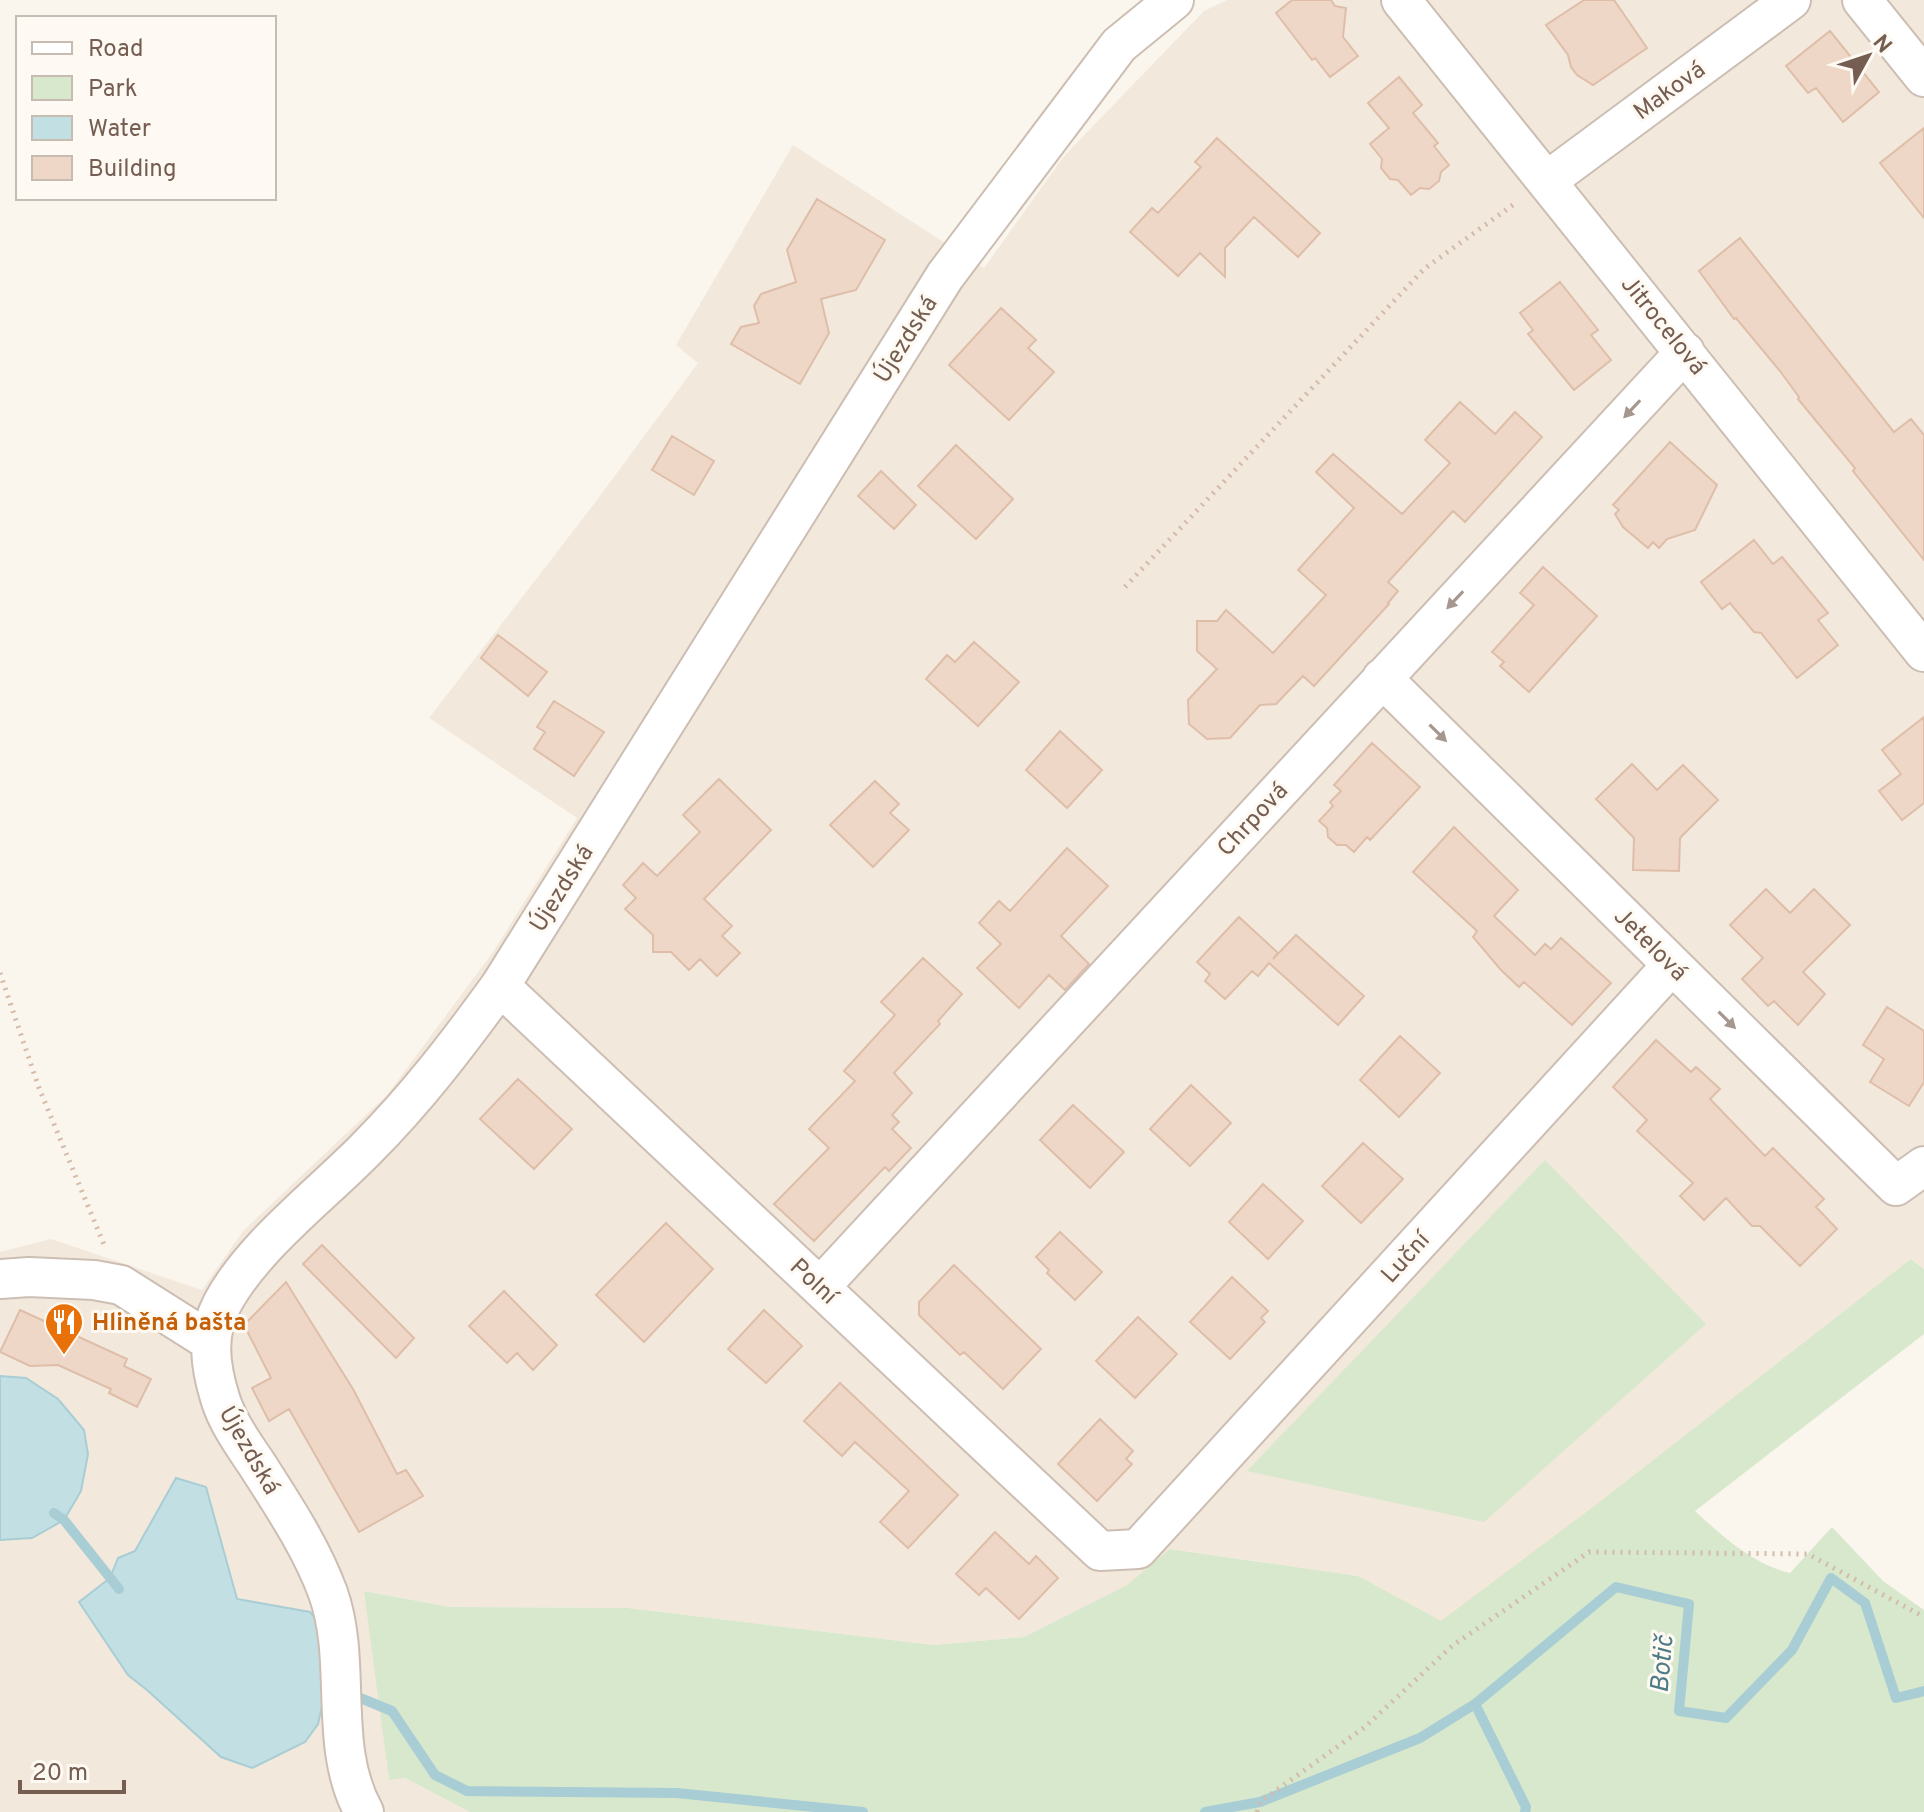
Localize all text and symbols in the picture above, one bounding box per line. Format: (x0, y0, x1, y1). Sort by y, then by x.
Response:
legend (16, 16, 276, 200)
north arrow (1828, 16, 1908, 96)
text: N (1866, 30, 1897, 59)
text: Road (88, 35, 144, 65)
street label: Maková (1628, 56, 1712, 128)
text: Park (88, 75, 138, 105)
text: Water (88, 115, 151, 145)
text: Building (88, 155, 177, 185)
street label: Jitrocelová (1613, 270, 1712, 382)
street label: Újezdská (866, 290, 945, 389)
one-way arrow (1623, 400, 1641, 419)
one-way arrow (1446, 590, 1464, 609)
one-way arrow (1428, 723, 1447, 742)
street label: Chrpová (1212, 777, 1295, 864)
street label: Újezdská (522, 839, 601, 938)
street label: Jetelová (1606, 902, 1693, 989)
one-way arrow (1717, 1010, 1736, 1028)
street label: Luční (1376, 1225, 1439, 1290)
street label: Polní (782, 1253, 844, 1313)
restaurant icon: Hliněná bašta (43, 1301, 85, 1356)
place label: Hliněná bašta (92, 1309, 246, 1339)
street label: Újezdská (211, 1400, 287, 1501)
water label: Botič (1645, 1632, 1683, 1694)
scale bar (20, 1744, 124, 1794)
text: 20 m (32, 1759, 88, 1789)

